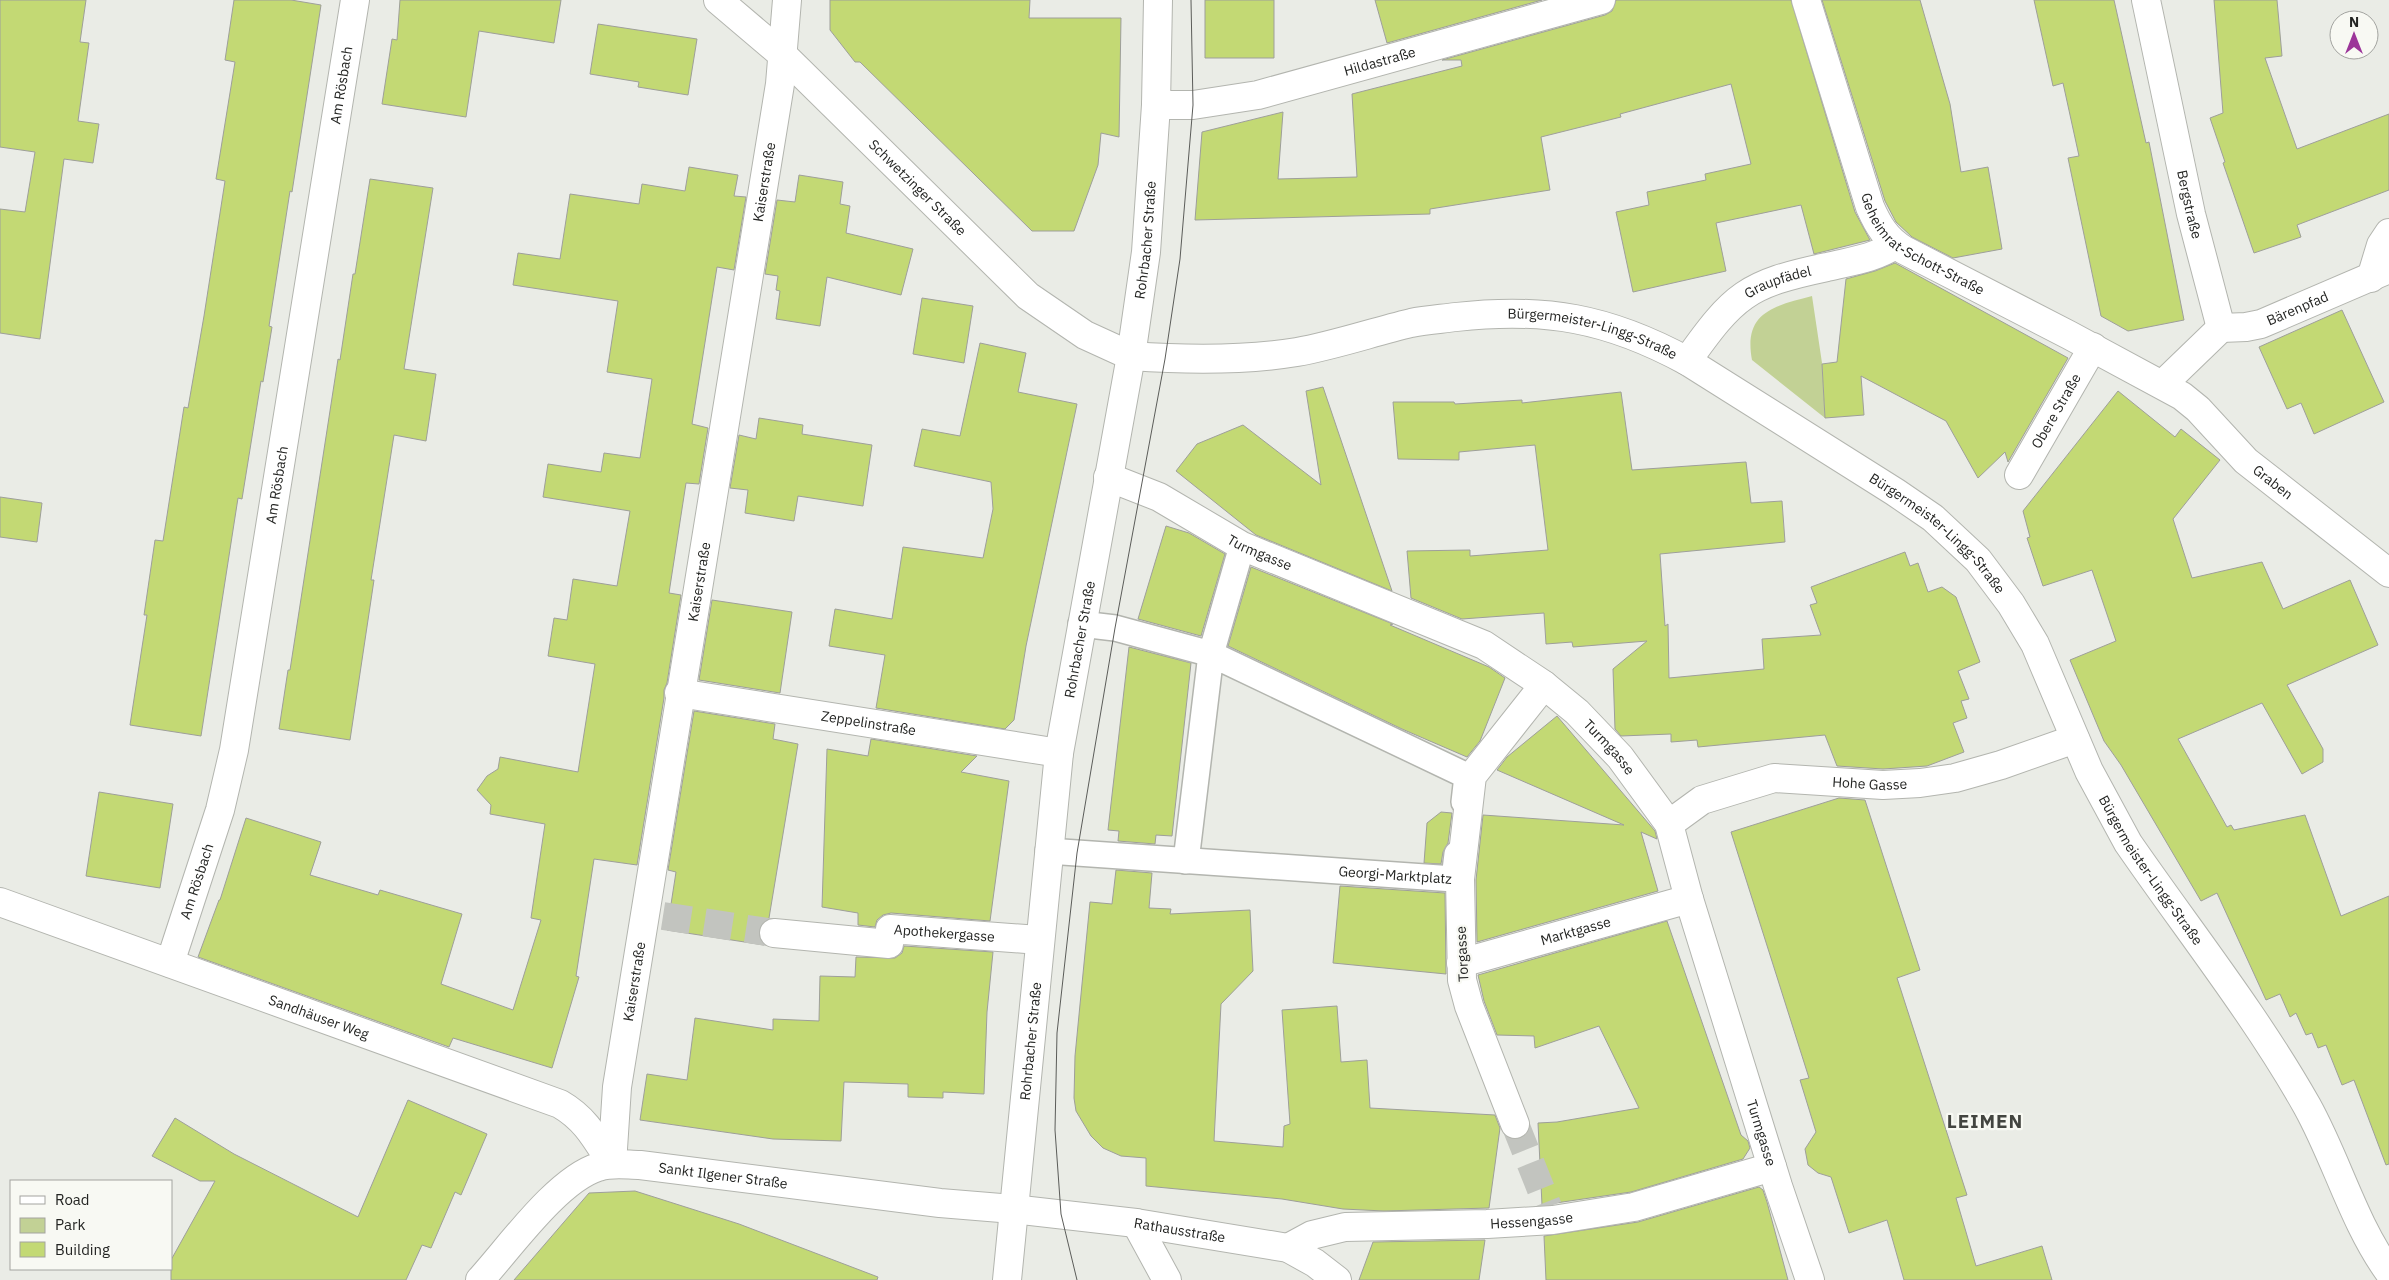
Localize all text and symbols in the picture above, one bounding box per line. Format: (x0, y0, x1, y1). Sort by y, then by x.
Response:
north arrow (2329, 10, 2379, 60)
text: N (2349, 13, 2359, 31)
street label: Hildastraße (1342, 43, 1418, 80)
street label: Am Rösbach (326, 45, 356, 125)
street label: Schwetzinger Straße (865, 135, 971, 240)
street label: Kaiserstraße (749, 141, 779, 223)
street label: Bergstraße (2173, 168, 2206, 241)
street label: Rohrbacher Straße (1130, 180, 1160, 300)
street label: Geheimrat-Schott-Straße (1857, 191, 1988, 299)
street label: Graupfädel (1741, 262, 1813, 302)
street label: Bärenpfad (2264, 287, 2331, 330)
street label: Bürgermeister-Lingg-Straße (1507, 305, 1681, 363)
street label: Obere Straße (2027, 370, 2085, 452)
street label: Am Rösbach (262, 445, 292, 525)
street label: Graben (2249, 461, 2297, 503)
street label: Bürgermeister-Lingg-Straße (1866, 469, 2009, 597)
street label: Turmgasse (1224, 530, 1295, 575)
street label: Kaiserstraße (684, 540, 714, 623)
street label: Rohrbacher Straße (1060, 579, 1099, 699)
street label: Zeppelinstraße (820, 707, 918, 739)
street label: Turmgasse (1580, 715, 1639, 779)
street label: Hohe Gasse (1832, 773, 1908, 794)
street label: Bürgermeister-Lingg-Straße (2095, 792, 2207, 949)
street label: Am Rösbach (176, 841, 217, 921)
street label: Georgi-Marktplatz (1338, 862, 1453, 888)
street label: Marktgasse (1538, 912, 1613, 949)
street label: Apothekergasse (893, 920, 996, 946)
street label: Torgasse (1452, 925, 1472, 982)
street label: Kaiserstraße (619, 940, 650, 1023)
street label: Rohrbacher Straße (1016, 981, 1045, 1101)
street label: Sandhäuser Weg (266, 991, 372, 1044)
street label: Turmgasse (1743, 1097, 1780, 1169)
district label: LEIMEN (1947, 1109, 2023, 1133)
street label: Sankt Ilgener Straße (657, 1158, 789, 1193)
legend (10, 1180, 172, 1270)
text: Road (55, 1190, 90, 1209)
street label: Hessengasse (1490, 1208, 1575, 1233)
street label: Rathausstraße (1133, 1214, 1227, 1247)
text: Park (55, 1215, 85, 1234)
text: Building (55, 1240, 110, 1259)

